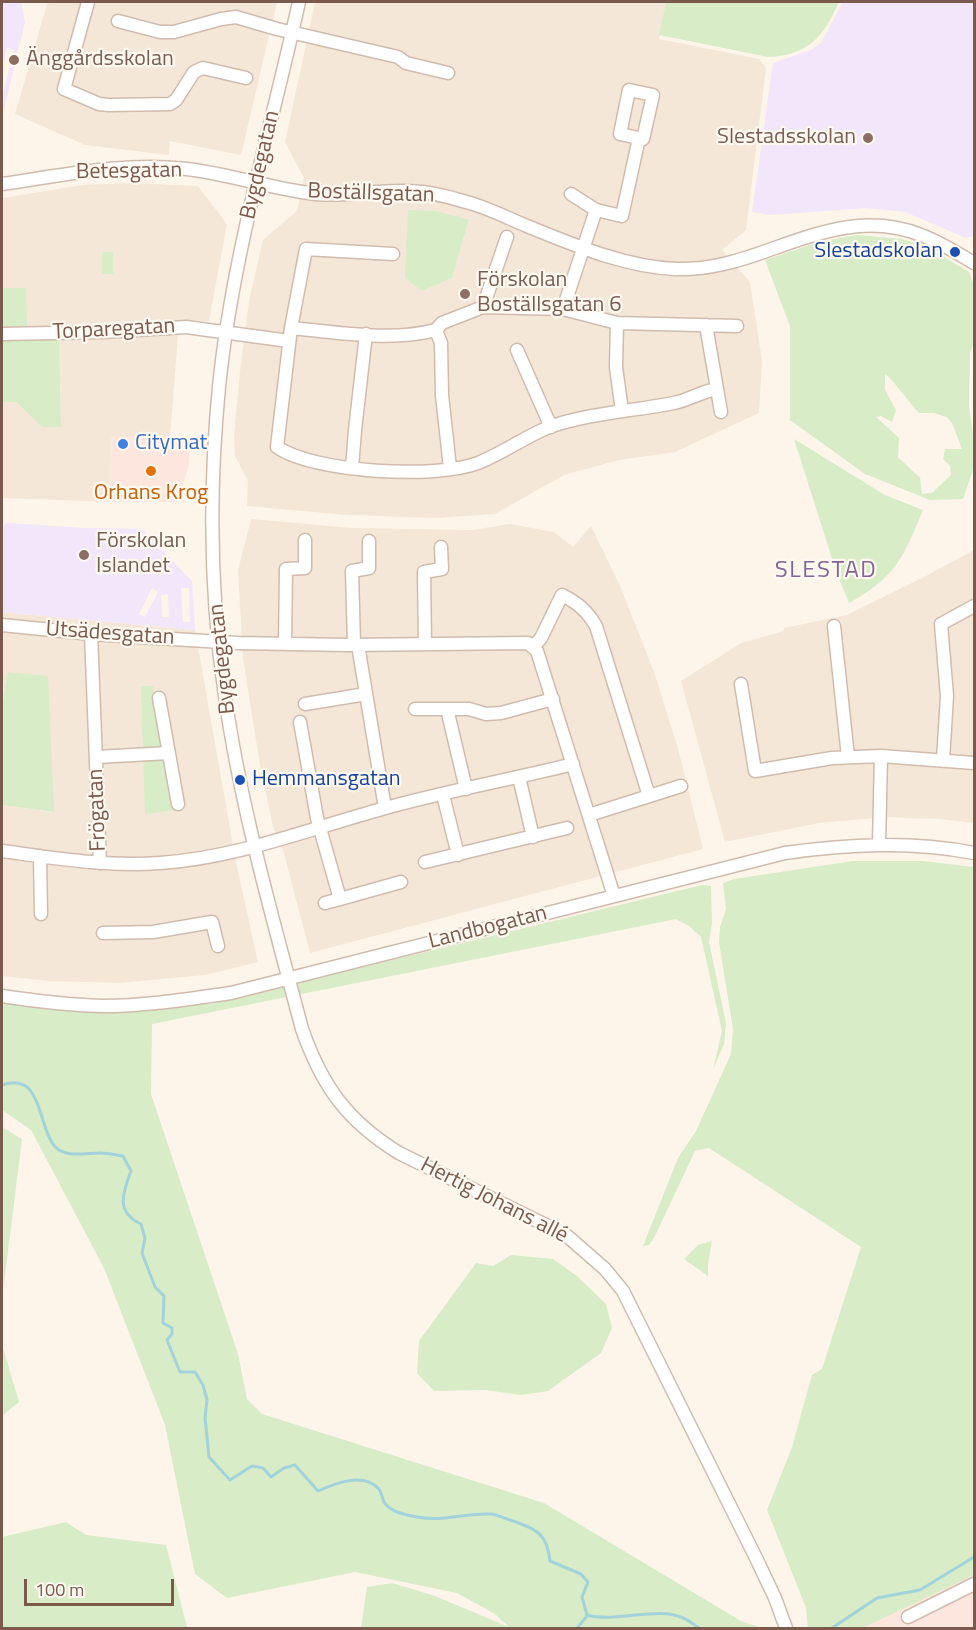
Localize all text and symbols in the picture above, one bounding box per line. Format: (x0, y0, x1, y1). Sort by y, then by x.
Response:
place label: Änggårdsskolan (26, 47, 174, 73)
marker: Änggårdsskolan (7, 53, 21, 67)
street label: Bygdegatan (236, 108, 286, 222)
place label: Slestadsskolan (717, 125, 856, 151)
marker: Slestadsskolan (861, 131, 875, 145)
street label: Betesgatan (76, 158, 182, 186)
street label: Boställsgatan (307, 179, 435, 209)
place label: Slestadskolan (814, 239, 943, 265)
marker: Slestadskolan (948, 245, 962, 259)
place label: Förskolan Boställsgatan 6 (477, 268, 621, 320)
marker: Förskolan Boställsgatan 6 (458, 287, 472, 301)
street label: Torparegatan (52, 314, 176, 346)
place label: Citymat (135, 431, 207, 457)
marker: Citymat (116, 437, 130, 451)
marker: Orhans Krog (144, 464, 158, 478)
place label: Orhans Krog (94, 481, 208, 507)
place label: Förskolan Islandet (96, 529, 186, 580)
marker: Förskolan Islandet (77, 548, 91, 562)
district label: SLESTAD (775, 557, 877, 585)
street label: Bygdegatan (204, 603, 242, 715)
street label: Utsädesgatan (45, 616, 175, 652)
place label: Hemmansgatan (252, 767, 400, 793)
street label: Frögatan (83, 768, 113, 852)
marker: Hemmansgatan (233, 773, 247, 787)
street label: Landbogatan (426, 901, 550, 955)
street label: Hertig Johans allé (416, 1152, 572, 1250)
scale bar (27, 1567, 177, 1605)
text: 100 m (35, 1576, 84, 1603)

